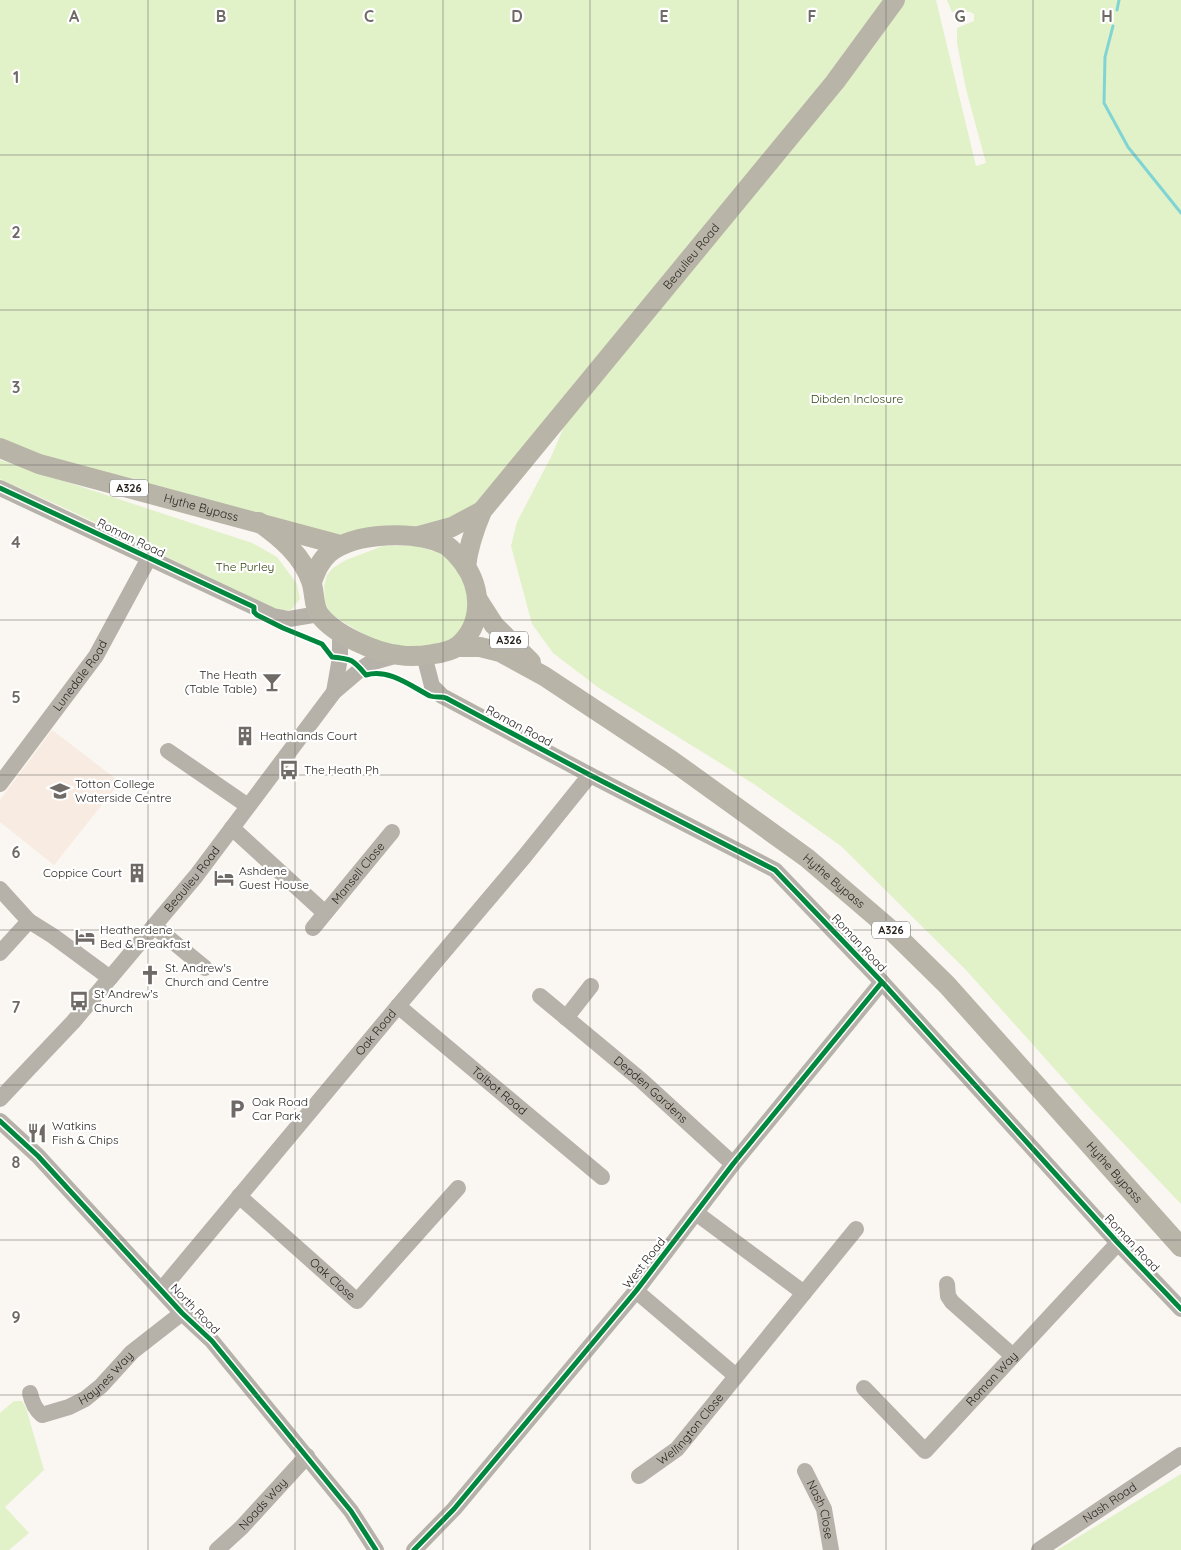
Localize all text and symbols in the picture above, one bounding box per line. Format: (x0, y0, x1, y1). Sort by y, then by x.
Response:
text: A (69, 6, 80, 26)
text: B (216, 6, 226, 26)
text: C (364, 6, 374, 26)
text: D (511, 6, 523, 26)
text: E (659, 6, 669, 26)
text: F (808, 6, 817, 26)
text: G (954, 6, 966, 26)
text: H (1101, 6, 1113, 26)
text: 1 (13, 67, 19, 87)
street label: Beaulieu Road (660, 220, 722, 292)
text: 2 (11, 222, 21, 242)
text: 3 (12, 377, 20, 397)
park label: Dibden Inclosure (811, 391, 903, 406)
road number: A326 (110, 479, 148, 496)
street label: Hythe Bypass (162, 490, 241, 524)
street label: Roman Road (95, 515, 168, 560)
text: 4 (11, 532, 21, 552)
park label: The Purley (216, 559, 274, 574)
road number: A326 (490, 632, 528, 648)
street label: Lunedale Road (49, 637, 110, 714)
place label: The Heath (Table Table) (185, 667, 257, 696)
bar icon: The Heath (Table Table) (261, 671, 283, 693)
text: 5 (11, 687, 21, 707)
street label: Roman Road (483, 702, 555, 749)
building icon: Heathlands Court (234, 725, 256, 747)
place label: Heathlands Court (260, 728, 357, 743)
bus stop icon: The Heath Ph (278, 759, 300, 781)
place label: The Heath Ph (304, 762, 379, 777)
place label: Totton College Waterside Centre (75, 776, 172, 805)
school or university icon: Totton College Waterside Centre (49, 780, 71, 802)
street label: Mansell Close (328, 839, 388, 907)
text: 6 (12, 842, 21, 862)
street label: Beaulieu Road (161, 843, 223, 915)
street label: Hythe Bypass (800, 850, 869, 912)
building icon: Coppice Court (126, 862, 148, 884)
place label: Ashdene Guest House (239, 863, 309, 892)
place label: Coppice Court (43, 865, 122, 880)
hotel icon: Ashdene Guest House (213, 867, 235, 889)
street label: Roman Road (829, 911, 890, 975)
place label: Heatherdene Bed & Breakfast (100, 922, 191, 951)
road number: A326 (872, 922, 910, 938)
hotel icon: Heatherdene Bed & Breakfast (74, 926, 96, 948)
place label: St. Andrew's Church and Centre (165, 960, 269, 989)
church icon: St. Andrew's Church and Centre (139, 964, 161, 986)
place label: St Andrew's Church (94, 986, 159, 1015)
bus stop icon: St Andrew's Church (68, 990, 90, 1012)
text: 7 (12, 997, 21, 1017)
street label: Oak Road (352, 1006, 399, 1058)
street label: Depden Gardens (611, 1053, 691, 1126)
street label: Talbot Road (469, 1063, 530, 1118)
place label: Oak Road Car Park (252, 1094, 308, 1123)
parking icon: Oak Road Car Park (226, 1098, 248, 1120)
place label: Watkins Fish & Chips (52, 1118, 119, 1147)
restaurant icon: Watkins Fish & Chips (26, 1122, 48, 1144)
street label: Hythe Bypass (1084, 1138, 1146, 1206)
text: 8 (12, 1152, 21, 1172)
street label: Roman Road (1102, 1211, 1163, 1275)
street label: West Road (619, 1234, 668, 1291)
street label: Oak Close (307, 1254, 359, 1303)
street label: North Road (168, 1280, 223, 1337)
text: 9 (11, 1307, 21, 1327)
street label: Haynes Way (76, 1348, 136, 1408)
street label: Roman Way (962, 1348, 1021, 1409)
street label: Wellington Close (654, 1390, 726, 1468)
street label: Noads Way (235, 1475, 290, 1533)
street label: Nash Close (804, 1477, 837, 1540)
street label: Nash Road (1080, 1479, 1139, 1526)

